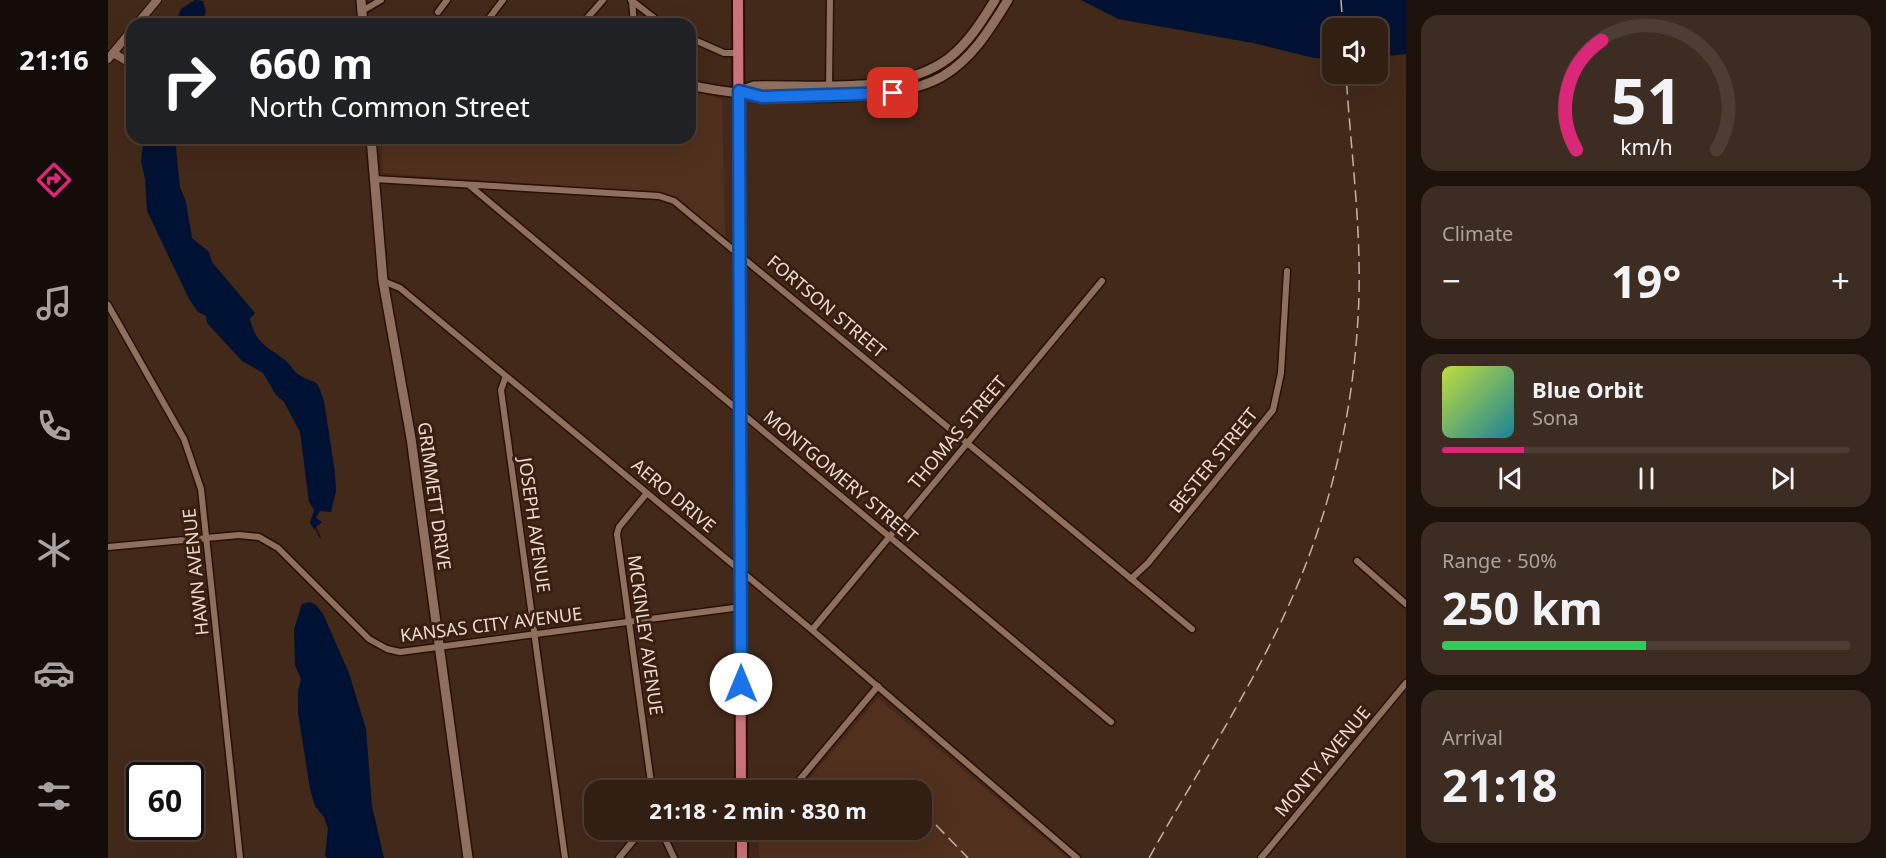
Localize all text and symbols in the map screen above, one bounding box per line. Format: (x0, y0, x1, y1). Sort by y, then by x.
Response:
map controls (1322, 18, 1388, 84)
button: sound (1322, 18, 1388, 84)
text: 660 m (249, 34, 373, 91)
text: 21:16 (19, 41, 89, 78)
icon: right (150, 42, 228, 120)
text: 51 (1610, 57, 1682, 142)
pin (867, 67, 918, 118)
icon: arrive (876, 76, 909, 109)
text: North Common Street (249, 88, 530, 125)
text: km/h (1620, 132, 1672, 161)
icon: directions (33, 159, 75, 201)
text: Climate (1442, 220, 1513, 247)
street label: FORTSON STREET (763, 249, 891, 363)
text: 19° (1611, 250, 1681, 311)
text: − (1442, 258, 1461, 303)
text: + (1831, 258, 1850, 303)
icon: music (33, 282, 75, 324)
street label: THOMAS STREET (903, 370, 1011, 494)
text: Blue Orbit (1532, 374, 1644, 404)
street label: BESTER STREET (1163, 402, 1263, 518)
street label: MONTGOMERY STREET (759, 404, 923, 548)
text: Sona (1532, 404, 1579, 431)
icon: phone (33, 405, 75, 447)
street label: GRIMMETT DRIVE (413, 420, 457, 572)
street label: AERO DRIVE (627, 453, 721, 537)
street label: JOSEPH AVENUE (513, 454, 556, 594)
icon: previous (1494, 462, 1527, 495)
icon: pause (1630, 462, 1663, 495)
icon: next (1766, 462, 1799, 495)
street label: HAWN AVENUE (176, 507, 214, 637)
icon: climate (33, 529, 75, 571)
text: Range · 50% (1442, 547, 1557, 574)
street label: MCKINLEY AVENUE (623, 553, 669, 717)
text: 250 km (1442, 577, 1603, 638)
street label: KANSAS CITY AVENUE (399, 601, 583, 647)
icon: car (33, 652, 75, 694)
position arrow (709, 652, 773, 716)
street label: MONTY AVENUE (1269, 701, 1375, 821)
text: Arrival (1442, 724, 1503, 751)
text: 21:18 (1442, 754, 1558, 815)
speed limit sign: 60 (126, 762, 204, 840)
icon: filters (33, 775, 75, 817)
text: 21:18 · 2 min · 830 m (649, 795, 867, 825)

